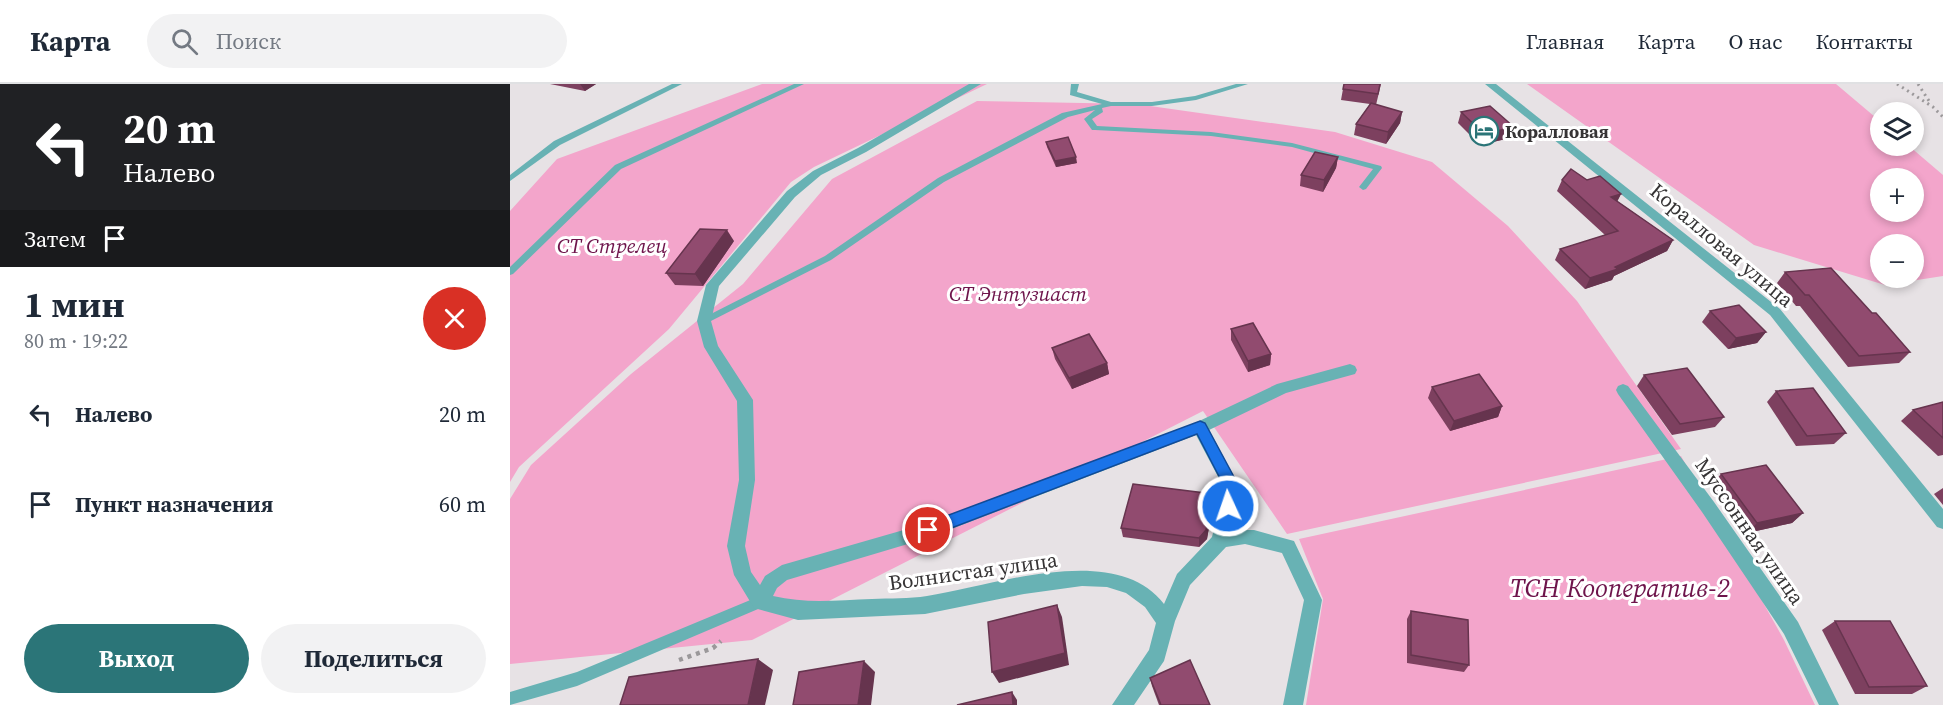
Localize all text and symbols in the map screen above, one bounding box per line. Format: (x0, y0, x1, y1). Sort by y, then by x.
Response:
search box (147, 14, 567, 68)
text: Карта (30, 22, 111, 60)
icon: search (168, 25, 201, 58)
text: Поиск (216, 26, 281, 56)
text: Главная (1526, 27, 1604, 56)
text: Карта (1637, 27, 1695, 56)
text: О нас (1728, 27, 1782, 56)
text: Контакты (1815, 27, 1913, 56)
text: 20 m (123, 99, 216, 157)
map controls (1870, 102, 1924, 288)
button: layers (1870, 102, 1924, 156)
icon: left (24, 108, 102, 186)
hotel icon: Коралловая (1468, 115, 1500, 147)
place label: Коралловая (1505, 119, 1609, 144)
text: Налево (123, 154, 215, 191)
button: + (1870, 168, 1924, 222)
street label: Коралловая улица (1644, 176, 1800, 314)
icon: arrive (98, 222, 131, 255)
text: Затем (24, 224, 86, 254)
park label: СТ Стрелец (557, 231, 667, 260)
button: − (1870, 234, 1924, 288)
park label: СТ Энтузиаст (949, 279, 1087, 308)
text: 1 мин (24, 280, 125, 329)
button: close (423, 287, 486, 350)
text: 80 m · 19:22 (24, 327, 128, 355)
icon: left (24, 398, 57, 431)
text: Налево (75, 399, 152, 429)
text: 20 m (439, 399, 486, 429)
street label: Муссонная улица (1688, 452, 1812, 610)
position arrow (1196, 474, 1260, 538)
icon: arrive (24, 488, 57, 521)
text: Пункт назначения (75, 489, 273, 519)
text: 60 m (439, 489, 486, 519)
pin (902, 504, 953, 555)
icon: arrive (911, 513, 944, 546)
street label: Волнистая улица (887, 545, 1060, 597)
park label: ТСН Кооператив-2 (1510, 570, 1730, 606)
button: Выход (24, 624, 249, 693)
button: Поделиться (261, 624, 486, 693)

